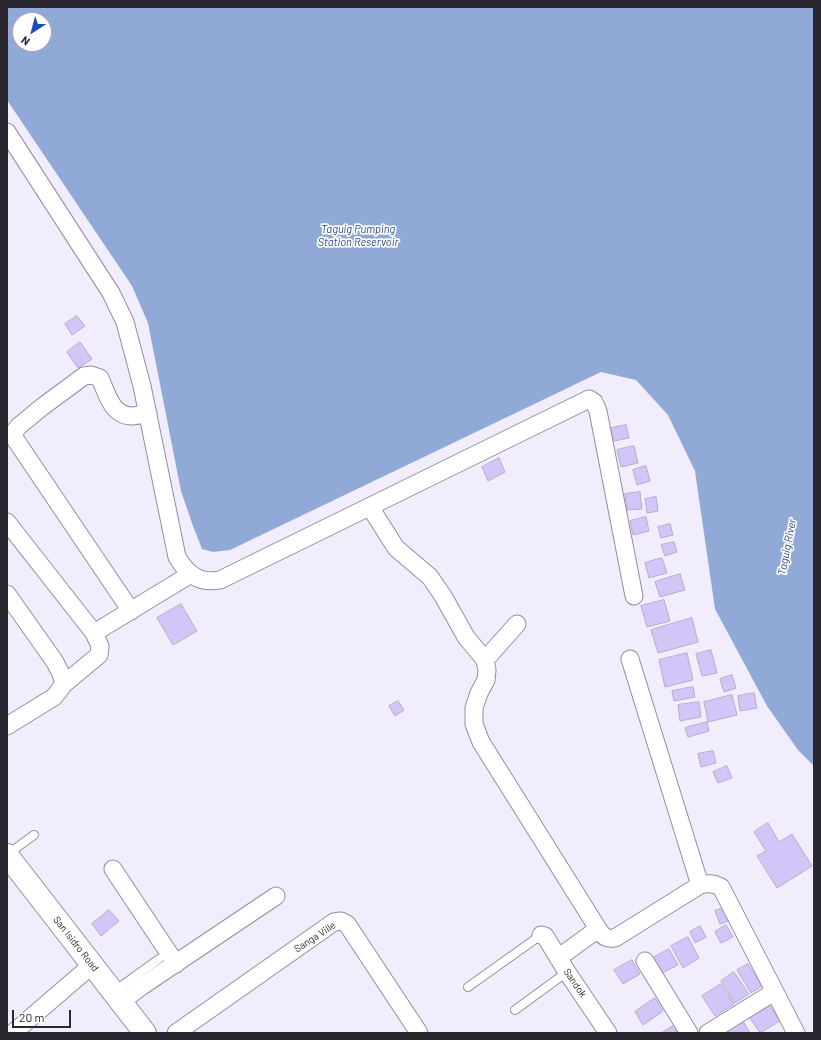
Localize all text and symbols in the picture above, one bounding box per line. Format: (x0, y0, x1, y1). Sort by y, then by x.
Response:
north arrow (12, 12, 52, 52)
text: N (18, 34, 32, 49)
water label: Taguig Pumping Station Reservoir (318, 222, 398, 248)
water label: Taguig River (775, 518, 799, 576)
street label: San Isidro Road (51, 914, 101, 974)
street label: Sanga Ville (292, 919, 338, 955)
street label: Sandok (561, 966, 589, 1000)
scale bar (14, 1002, 73, 1028)
text: 20 m (19, 1010, 45, 1024)

